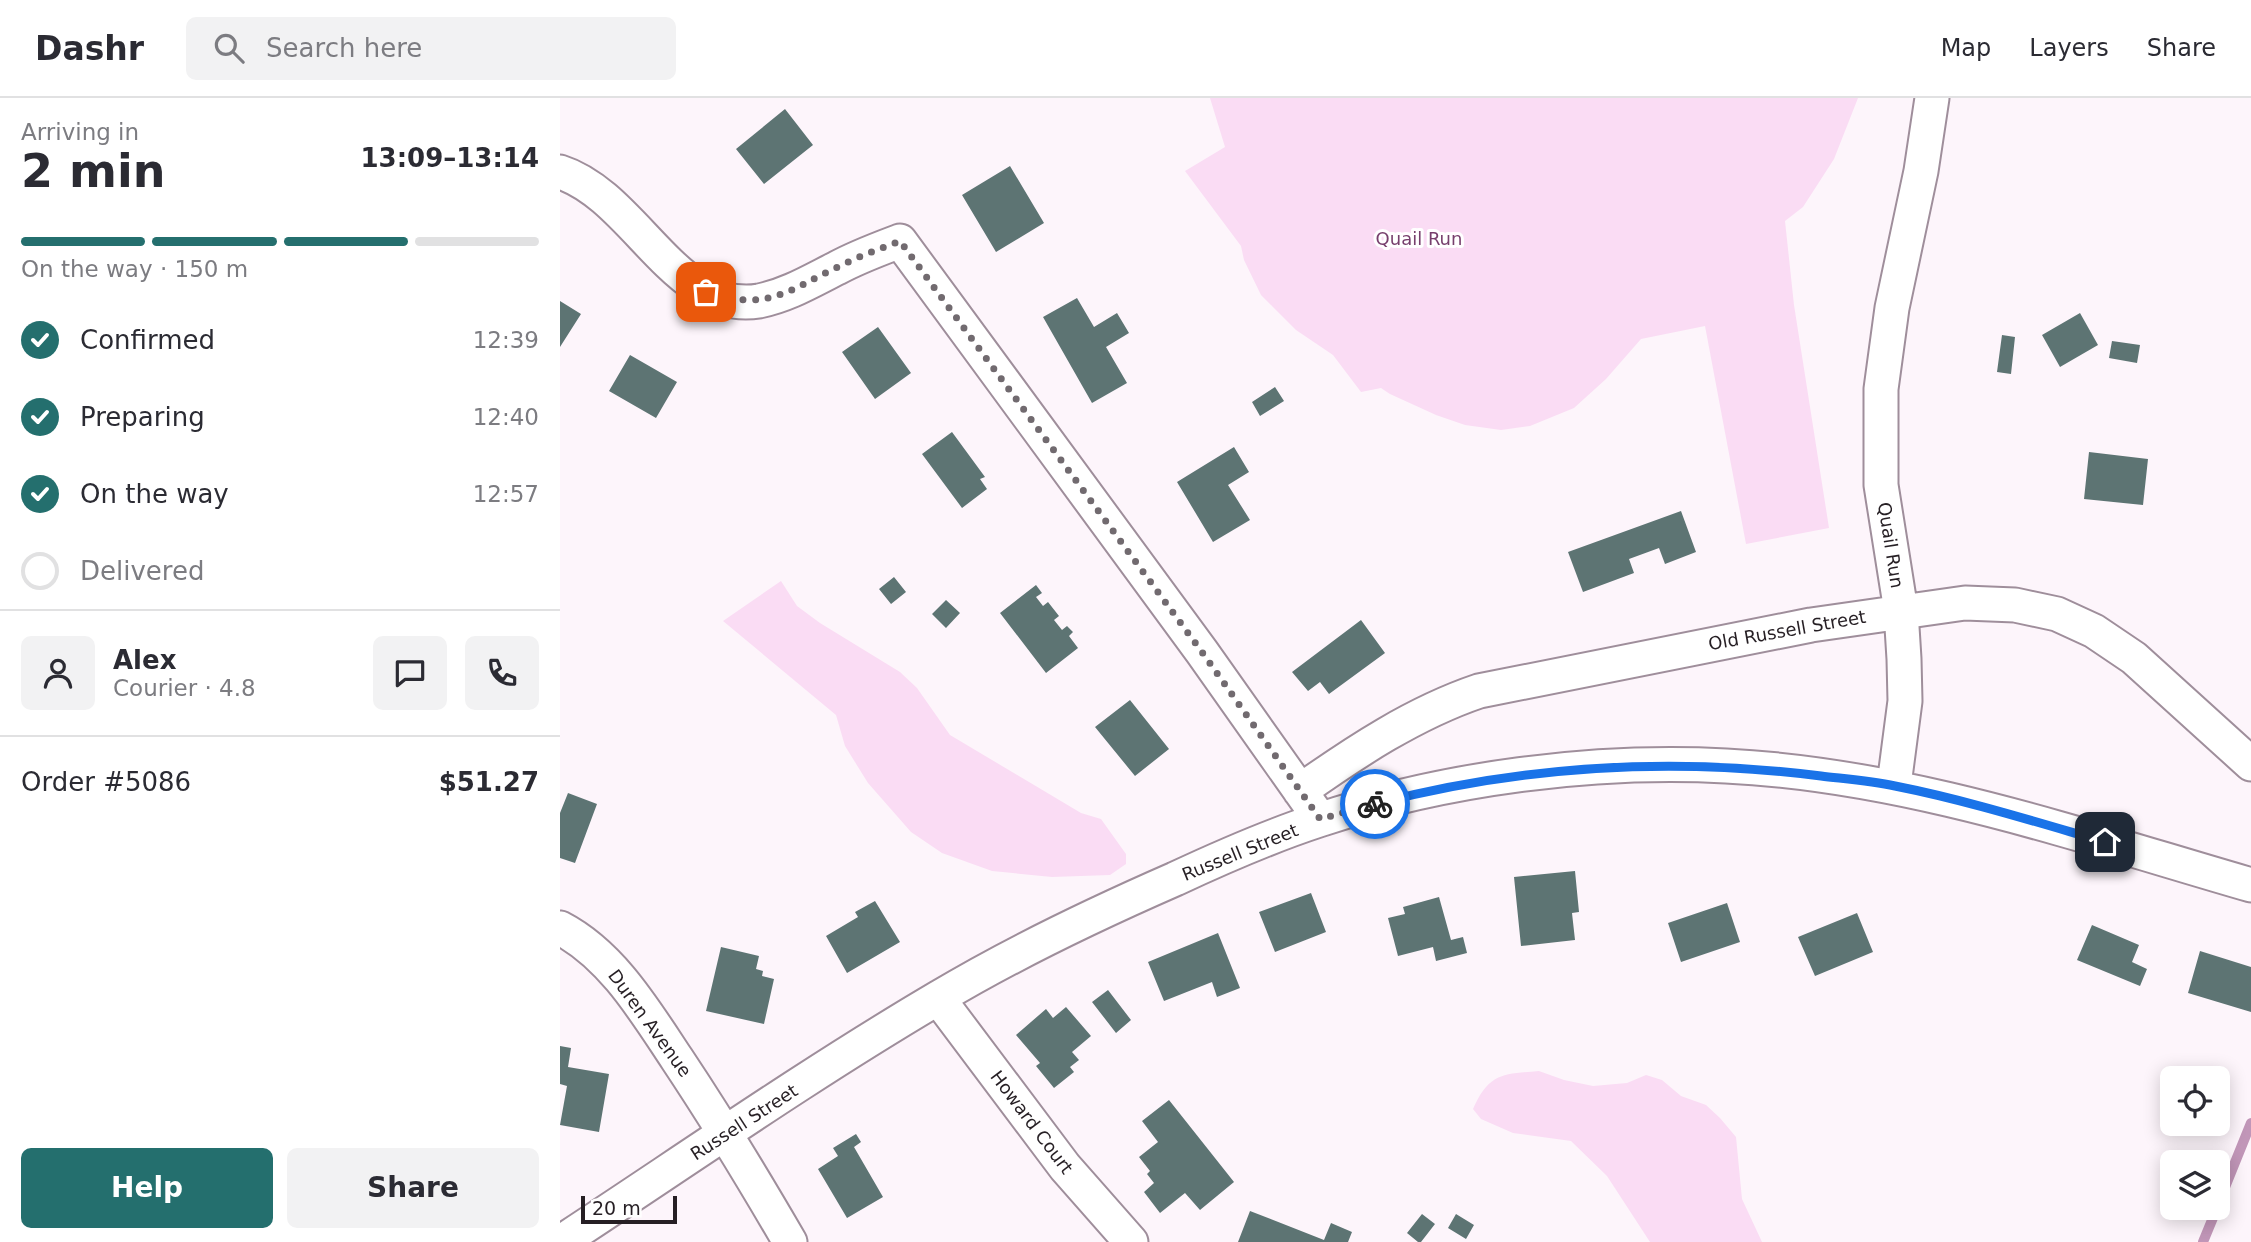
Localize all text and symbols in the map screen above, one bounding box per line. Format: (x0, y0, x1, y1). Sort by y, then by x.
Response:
search box (186, 17, 676, 80)
text: Dashr (35, 29, 144, 68)
icon: search (210, 29, 248, 67)
text: Search here (266, 33, 422, 63)
text: Map (1941, 34, 1991, 62)
text: Layers (2029, 34, 2109, 62)
text: Share (2147, 34, 2216, 62)
text: Arriving in (21, 119, 139, 145)
text: 13:09–13:14 (360, 143, 539, 173)
text: 2 min (21, 144, 165, 198)
park label: Quail Run (1376, 228, 1462, 249)
text: On the way · 150 m (21, 256, 248, 282)
pin (676, 262, 736, 322)
icon: bag (687, 273, 725, 311)
icon: check (21, 321, 59, 359)
text: Confirmed (80, 325, 215, 355)
text: 12:39 (473, 327, 539, 353)
icon: check (21, 398, 59, 436)
text: Preparing (80, 402, 205, 432)
text: 12:40 (473, 404, 539, 430)
icon: check (21, 475, 59, 513)
text: On the way (80, 479, 229, 509)
text: 12:57 (473, 481, 539, 507)
street label: Quail Run (1874, 500, 1908, 590)
text: Delivered (80, 556, 204, 586)
street label: Old Russell Street (1707, 606, 1867, 654)
button: person (21, 636, 95, 710)
button: chat (373, 636, 447, 710)
button: phone (465, 636, 539, 710)
text: Alex (113, 645, 176, 675)
text: Courier · 4.8 (113, 675, 256, 701)
text: Order #5086 (21, 767, 191, 797)
text: $51.27 (439, 767, 539, 797)
courier (1340, 769, 1410, 839)
icon: bike (1356, 785, 1394, 823)
pin (2075, 812, 2135, 872)
street label: Russell Street (1179, 819, 1301, 885)
icon: home (2086, 823, 2124, 861)
street label: Duren Avenue (604, 965, 696, 1081)
street label: Howard Court (986, 1066, 1078, 1178)
map controls (2160, 1066, 2230, 1220)
button: locate (2160, 1066, 2230, 1136)
street label: Russell Street (687, 1080, 801, 1164)
button: Help (21, 1148, 273, 1228)
button: Share (287, 1148, 539, 1228)
button: layers (2160, 1150, 2230, 1220)
scale bar (581, 1193, 677, 1225)
text: 20 m (592, 1197, 641, 1219)

